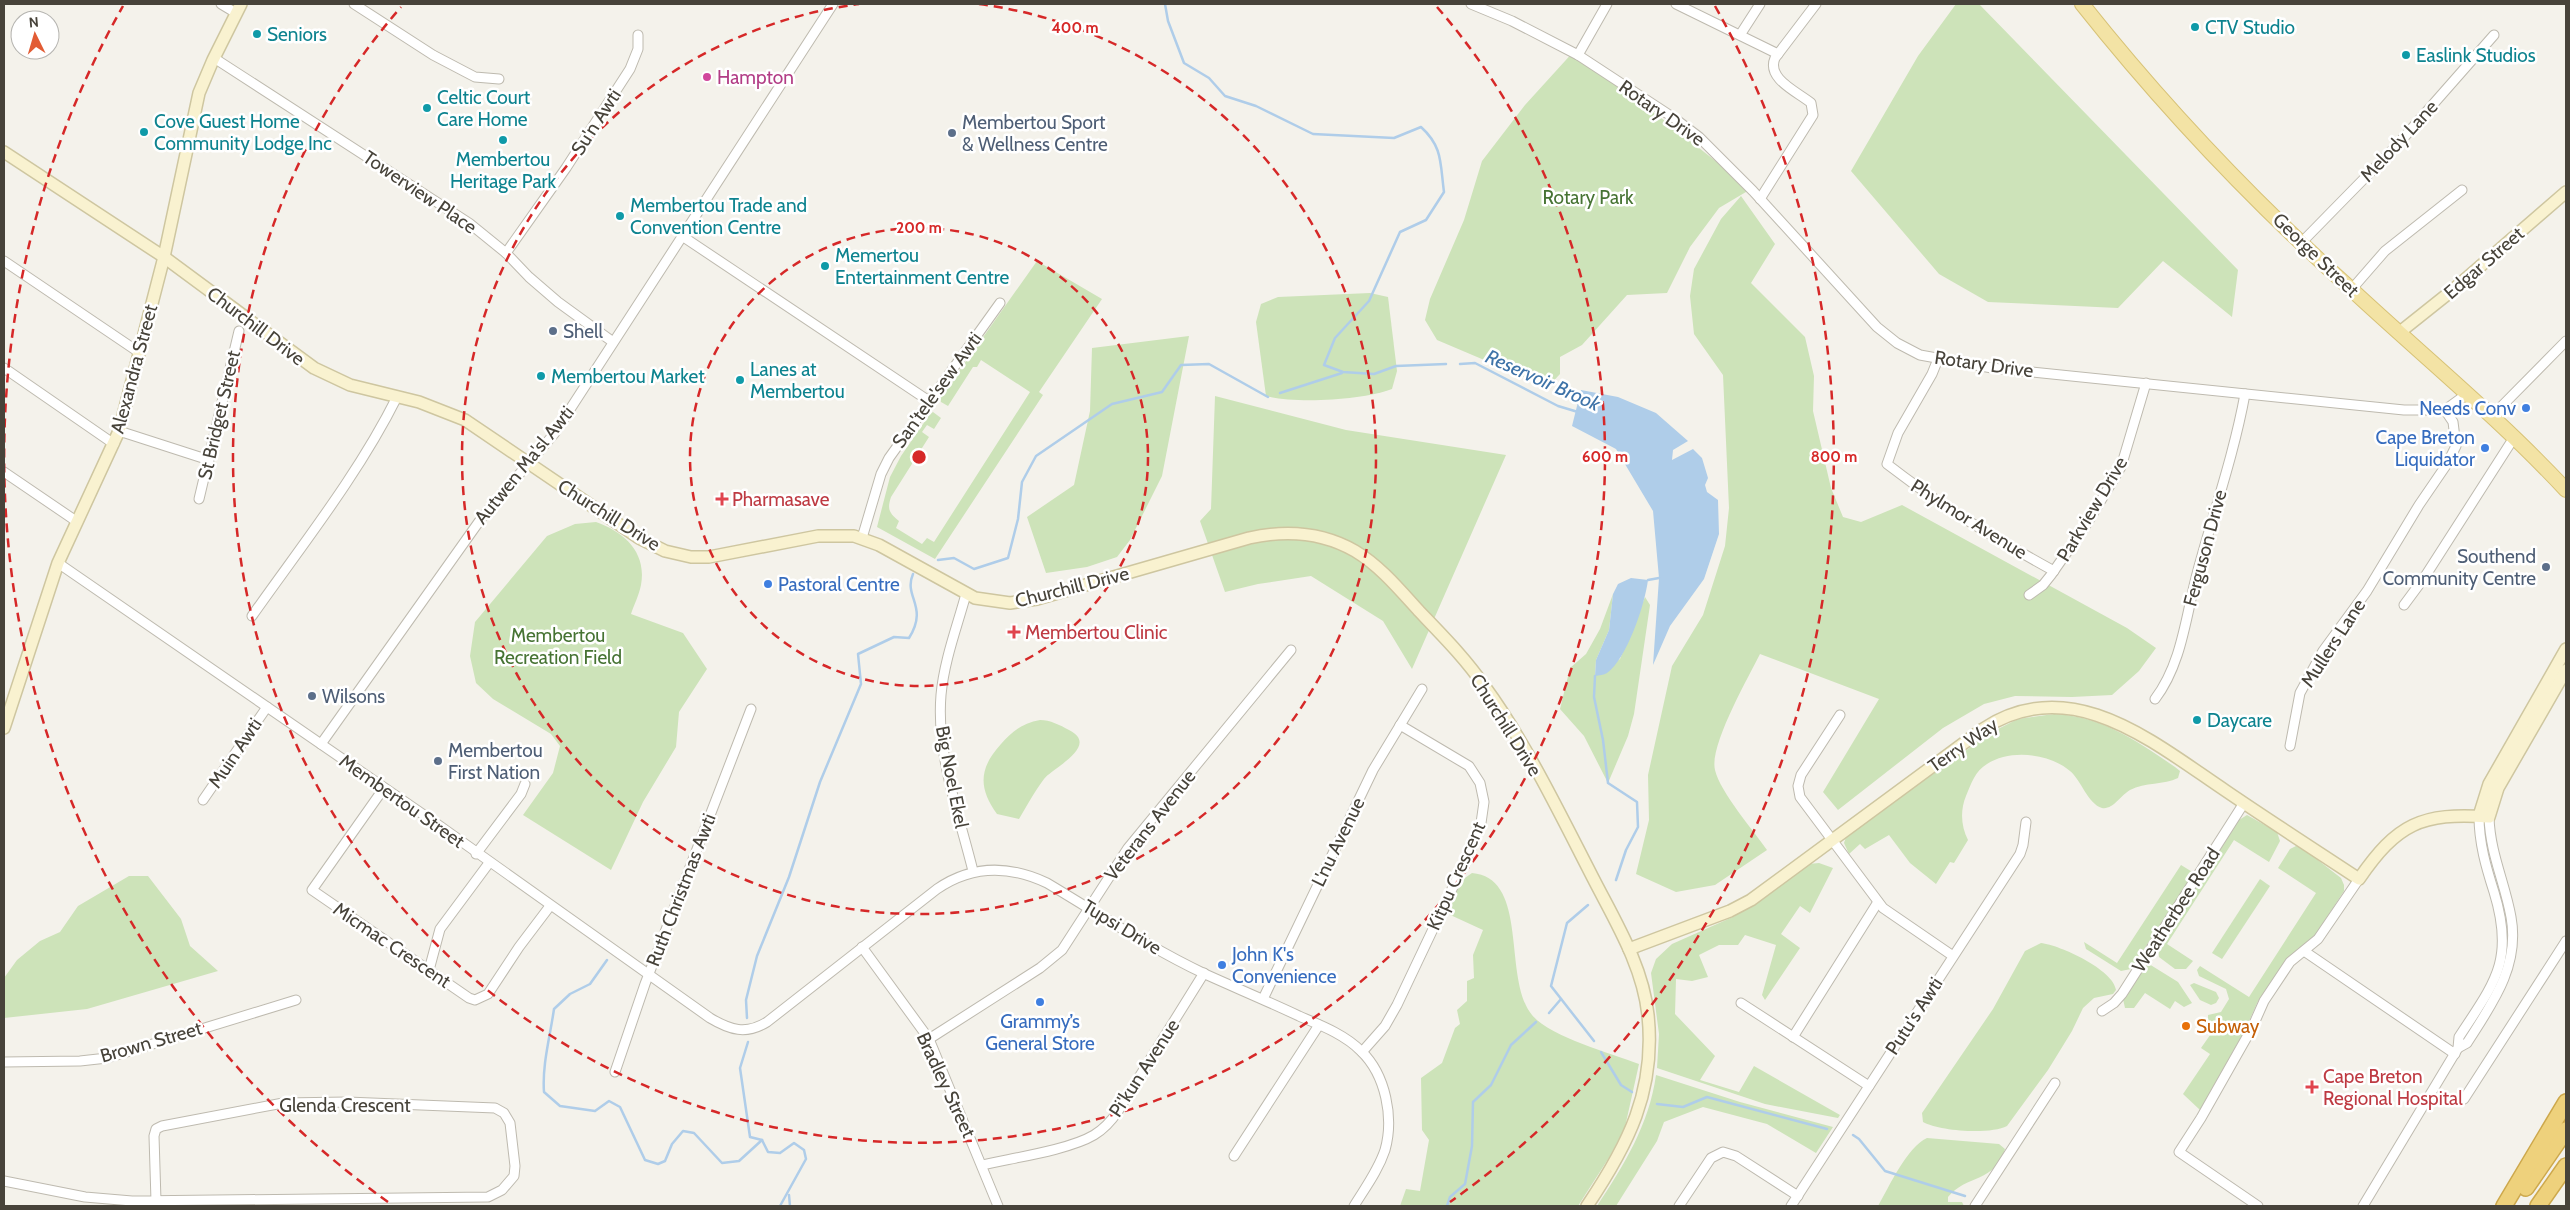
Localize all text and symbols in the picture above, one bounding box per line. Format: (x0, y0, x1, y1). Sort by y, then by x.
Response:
north arrow (10, 10, 60, 60)
text: N (28, 13, 40, 31)
place label: CTV Studio (2205, 16, 2295, 39)
text: 400 m (1052, 19, 1098, 37)
marker: CTV Studio (2189, 21, 2201, 33)
place label: Seniors (267, 23, 327, 46)
marker: Seniors (251, 28, 263, 40)
place label: Easlink Studios (2416, 44, 2536, 67)
marker: Easlink Studios (2400, 49, 2412, 61)
place label: Hampton (717, 66, 794, 89)
marker: Hampton (701, 71, 713, 83)
street label: Rotary Drive (1615, 75, 1710, 151)
street label: Su'n Awti (566, 85, 626, 159)
place label: Celtic Court Care Home (437, 86, 531, 131)
street label: Melody Lane (2355, 95, 2443, 187)
marker: Celtic Court Care Home (421, 102, 433, 114)
place label: Cove Guest Home Community Lodge Inc (154, 110, 332, 155)
place label: Membertou Sport & Wellness Centre (962, 111, 1108, 156)
marker: Cove Guest Home Community Lodge Inc (138, 126, 150, 138)
marker: Membertou Sport & Wellness Centre (946, 127, 958, 139)
marker: Membertou Heritage Park (497, 134, 509, 146)
street label: Towerview Place (359, 146, 481, 239)
place label: Membertou Heritage Park (450, 148, 557, 193)
park label: Rotary Park (1542, 186, 1634, 209)
place label: Membertou Trade and Convention Centre (630, 194, 807, 239)
street label: George Street (2268, 208, 2364, 302)
marker: Membertou Trade and Convention Centre (614, 210, 626, 222)
text: 200 m (896, 219, 942, 237)
street label: Edgar Street (2439, 222, 2529, 304)
place label: Memertou Entertainment Centre (835, 244, 1009, 289)
marker: Memertou Entertainment Centre (819, 260, 831, 272)
street label: Churchill Drive (203, 282, 310, 370)
street label: Alexandra Street (106, 301, 162, 436)
place label: Shell (563, 320, 603, 343)
marker: Shell (547, 325, 559, 337)
street label: San'tele'sew Awti (887, 328, 987, 452)
water label: Reservoir Brook (1482, 344, 1605, 417)
street label: Rotary Drive (1933, 346, 2035, 382)
street label: St Bridget Street (193, 348, 245, 482)
place label: Lanes at Membertou (750, 358, 845, 403)
place label: Membertou Market (551, 365, 705, 388)
marker: Membertou Market (535, 370, 547, 382)
marker: Lanes at Membertou (734, 374, 746, 386)
place label: Needs Conv (2419, 397, 2517, 420)
street label: Autwen Ma'sl Awti (469, 401, 579, 529)
marker: Needs Conv (2520, 402, 2532, 414)
place label: Cape Breton Liquidator (2375, 426, 2475, 471)
marker: Cape Breton Liquidator (2479, 442, 2491, 454)
centre of rings (910, 448, 928, 466)
text: 600 m (1582, 448, 1628, 466)
text: 800 m (1811, 448, 1857, 466)
street label: Parkview Drive (2052, 452, 2132, 566)
street label: Churchill Drive (553, 474, 665, 556)
street label: Phylmor Avenue (1907, 474, 2032, 564)
street label: Ferguson Drive (2178, 487, 2232, 609)
place label: Pharmasave (732, 488, 830, 511)
marker: Pharmasave (716, 493, 728, 505)
place label: Southend Community Centre (2382, 545, 2536, 590)
marker: Southend Community Centre (2540, 561, 2552, 573)
street label: Churchill Drive (1013, 562, 1132, 612)
place label: Pastoral Centre (778, 573, 900, 596)
marker: Pastoral Centre (762, 578, 774, 590)
street label: Mullers Lane (2296, 594, 2370, 692)
place label: Membertou Clinic (1025, 621, 1168, 644)
park label: Membertou Recreation Field (494, 624, 622, 669)
marker: Membertou Clinic (1007, 625, 1021, 639)
street label: Churchill Drive (1465, 669, 1547, 781)
place label: Wilsons (322, 685, 385, 708)
marker: Wilsons (306, 690, 318, 702)
place label: Daycare (2207, 709, 2272, 732)
street label: Terry Way (1924, 712, 2003, 777)
street label: Muin Awti (203, 714, 267, 792)
marker: Daycare (2191, 714, 2203, 726)
street label: Big Noel Ekel (931, 724, 973, 831)
place label: Membertou First Nation (448, 739, 543, 784)
street label: Membertou Street (335, 749, 470, 853)
marker: Membertou First Nation (432, 755, 444, 767)
street label: Veterans Avenue (1100, 765, 1201, 885)
street label: L'nu Avenue (1307, 793, 1370, 890)
street label: Ruth Christmas Awti (641, 810, 721, 970)
street label: Kitpu Crescent (1422, 818, 1490, 934)
street label: Weatherbee Road (2127, 843, 2225, 977)
street label: Tupsi Drive (1078, 895, 1166, 960)
street label: Micmac Crescent (329, 897, 456, 993)
place label: John K's Convenience (1231, 943, 1337, 988)
marker: John K's Convenience (1216, 959, 1228, 971)
street label: Putu's Awti (1880, 973, 1948, 1059)
marker: Grammy’s General Store (1034, 996, 1046, 1008)
place label: Grammy’s General Store (985, 1010, 1095, 1055)
street label: Pi'kun Avenue (1104, 1014, 1184, 1121)
place label: Subway (2196, 1015, 2260, 1038)
street label: Brown Street (97, 1016, 205, 1068)
marker: Subway (2180, 1020, 2192, 1032)
street label: Bradley Street (912, 1029, 981, 1142)
place label: Cape Breton Regional Hospital (2323, 1065, 2463, 1110)
marker: Cape Breton Regional Hospital (2305, 1080, 2319, 1094)
street label: Glenda Crescent (279, 1094, 411, 1117)

